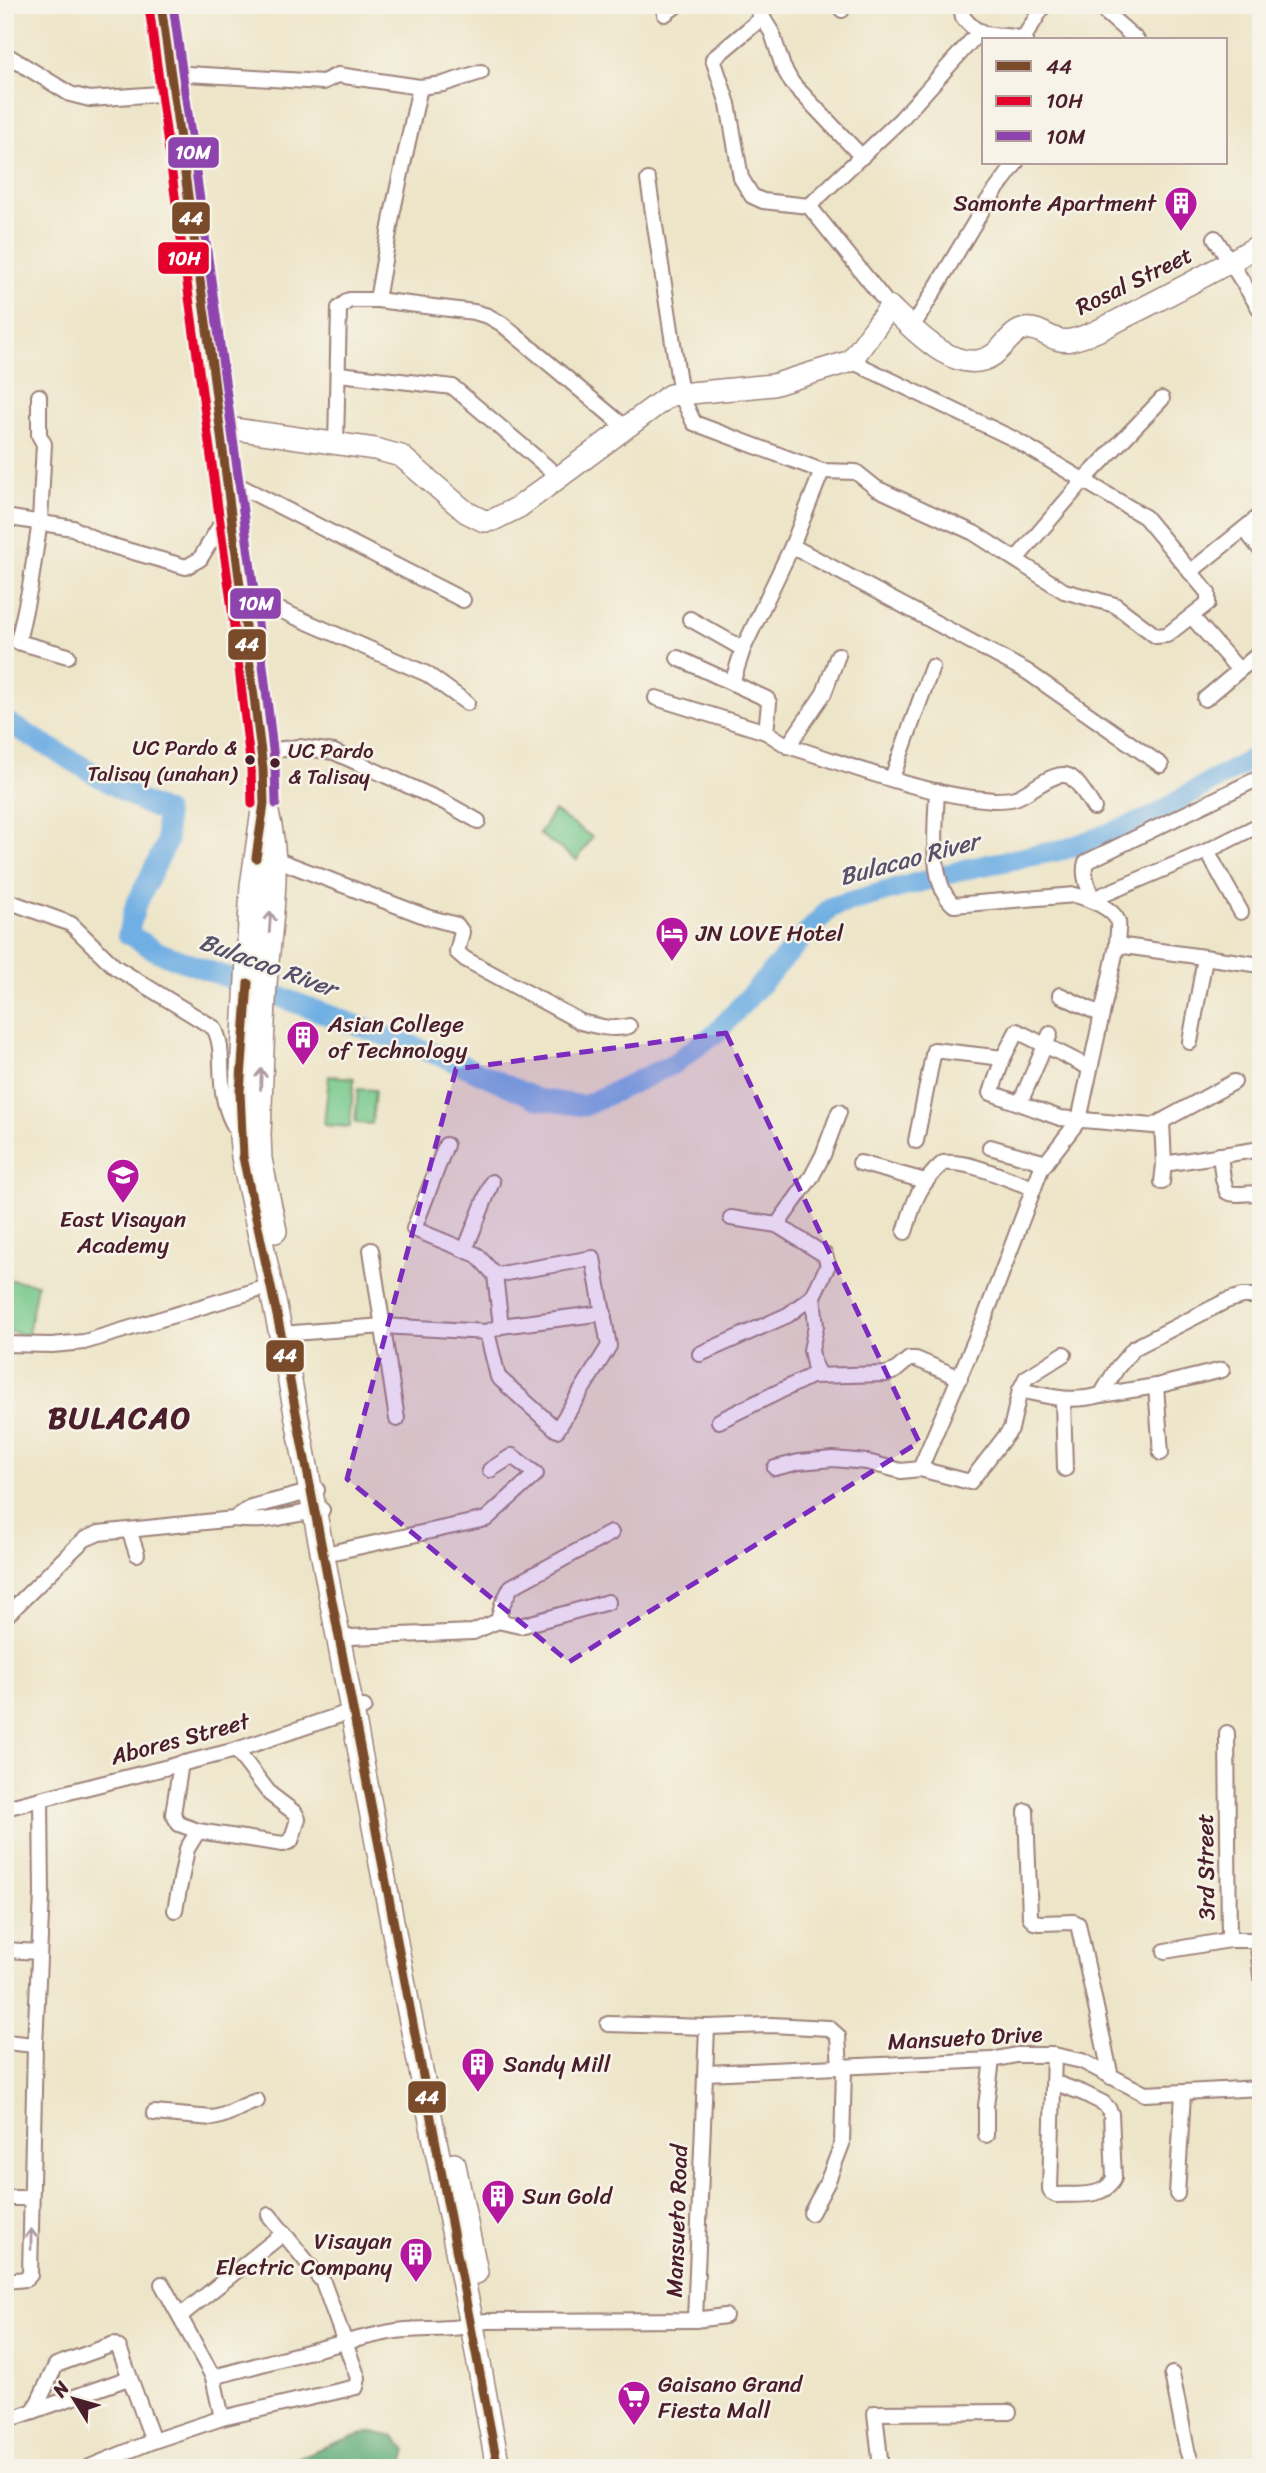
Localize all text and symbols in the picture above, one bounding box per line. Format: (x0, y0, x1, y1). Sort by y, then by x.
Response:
legend (982, 38, 1228, 164)
text: 44 (1046, 48, 1072, 86)
text: 10H (1046, 82, 1083, 120)
text: 10M (1046, 118, 1085, 156)
line badge: 10M (167, 136, 220, 169)
text: 10M (175, 136, 211, 169)
place label: Samonte Apartment (953, 183, 1158, 224)
building icon: Samonte Apartment (1162, 184, 1200, 233)
line badge: 44 (171, 201, 211, 235)
text: 44 (178, 202, 203, 235)
street label: Rosal Street (1068, 235, 1200, 327)
line badge: 10H (157, 241, 210, 275)
text: 10H (167, 242, 201, 275)
line badge: 10M (229, 587, 282, 620)
text: 10M (238, 587, 274, 620)
line badge: 44 (227, 628, 267, 661)
text: 44 (234, 628, 259, 661)
place label: UC Pardo & Talisay (unahan) (88, 729, 239, 793)
place label: UC Pardo & Talisay (288, 732, 374, 796)
marker: UC Pardo & Talisay (unahan) (243, 753, 257, 767)
marker: UC Pardo & Talisay (268, 756, 282, 770)
water label: Bulacao River (834, 819, 988, 898)
one-way arrow (264, 911, 277, 933)
place label: JN LOVE Hotel (695, 913, 844, 954)
hotel icon: JN LOVE Hotel (653, 914, 691, 963)
water label: Bulacao River (194, 921, 346, 1011)
place label: Asian College of Technology (327, 1004, 468, 1071)
building icon: Asian College of Technology (284, 1018, 322, 1067)
one-way arrow (254, 1068, 267, 1091)
school or university icon: East Visayan Academy (104, 1156, 142, 1205)
place label: East Visayan Academy (60, 1199, 186, 1266)
line badge: 44 (265, 1339, 305, 1373)
text: 44 (272, 1339, 297, 1372)
district label: BULACAO (48, 1391, 192, 1445)
street label: Abores Street (105, 1700, 256, 1777)
street label: 3rd Street (1185, 1813, 1227, 1921)
street label: Mansueto Drive (887, 2013, 1043, 2063)
place label: Sandy Mill (503, 2044, 611, 2085)
building icon: Sandy Mill (459, 2045, 497, 2094)
line badge: 44 (407, 2080, 447, 2114)
text: 44 (414, 2081, 439, 2114)
street label: Mansueto Road (654, 2142, 700, 2298)
place label: Sun Gold (522, 2176, 614, 2217)
building icon: Sun Gold (479, 2177, 517, 2226)
place label: Visayan Electric Company (216, 2221, 393, 2288)
one-way arrow (24, 2228, 38, 2251)
building icon: Visayan Electric Company (397, 2235, 435, 2284)
north arrow (38, 2364, 108, 2434)
place label: Gaisano Grand Fiesta Mall (658, 2364, 804, 2431)
text: N (43, 2373, 78, 2405)
supermarket icon: Gaisano Grand Fiesta Mall (615, 2378, 653, 2427)

